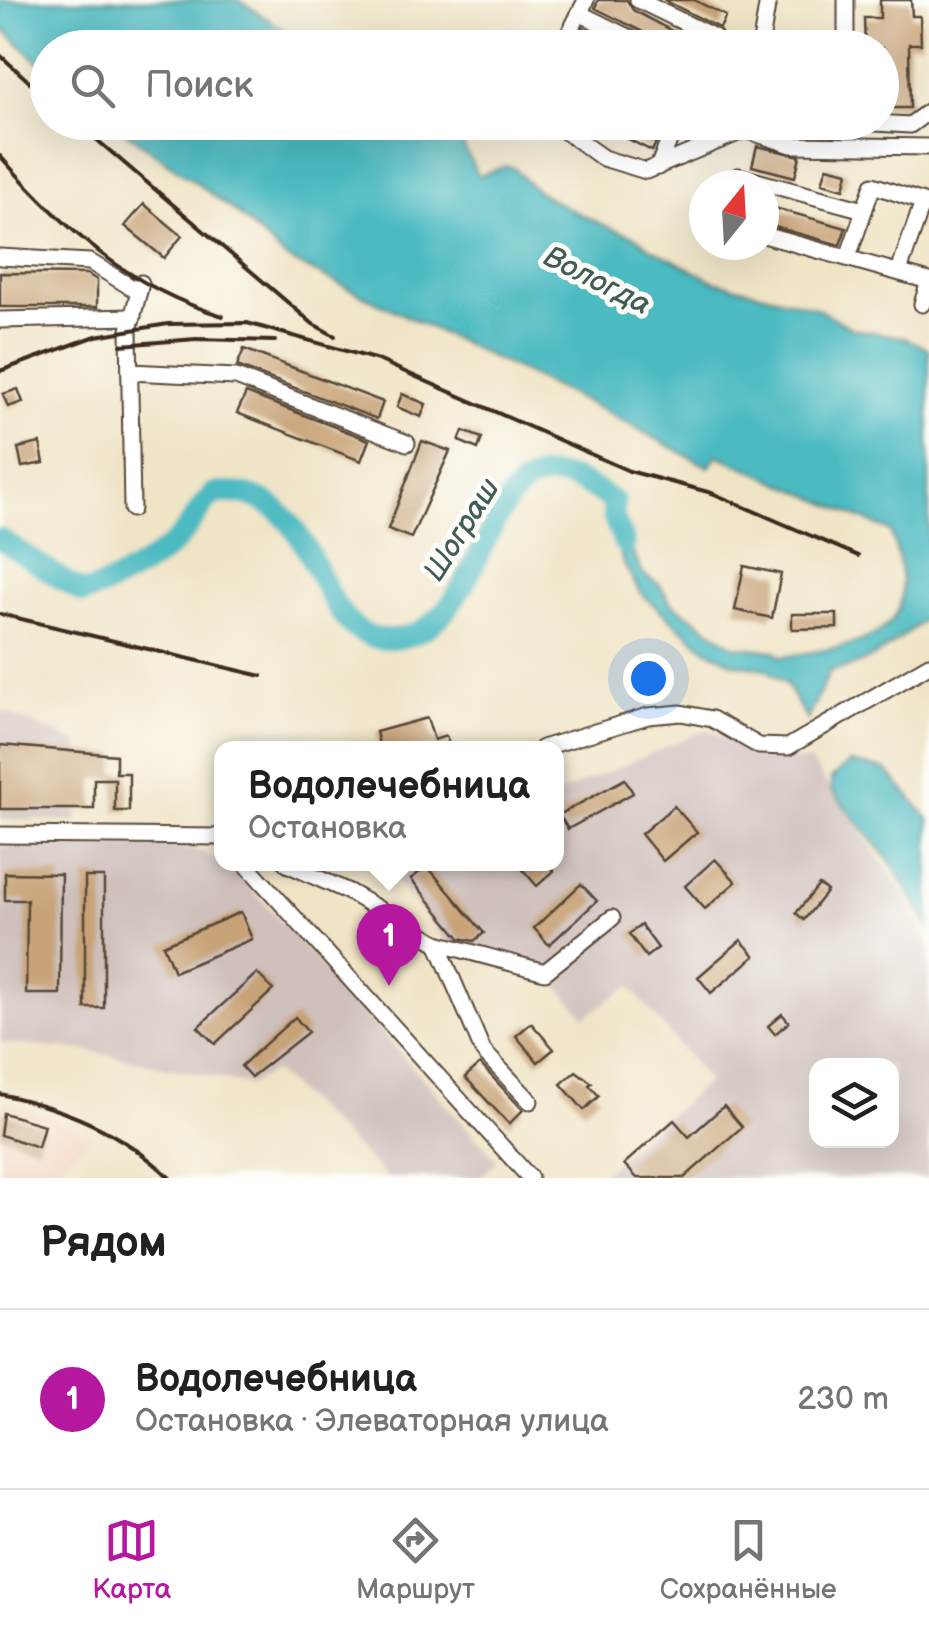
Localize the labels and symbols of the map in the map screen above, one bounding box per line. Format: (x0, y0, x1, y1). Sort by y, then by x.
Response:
north arrow (689, 170, 779, 260)
water label: Вологда (537, 239, 657, 323)
water label: Шограш (416, 472, 508, 588)
your location (623, 653, 674, 704)
pin: 1 (356, 904, 422, 986)

